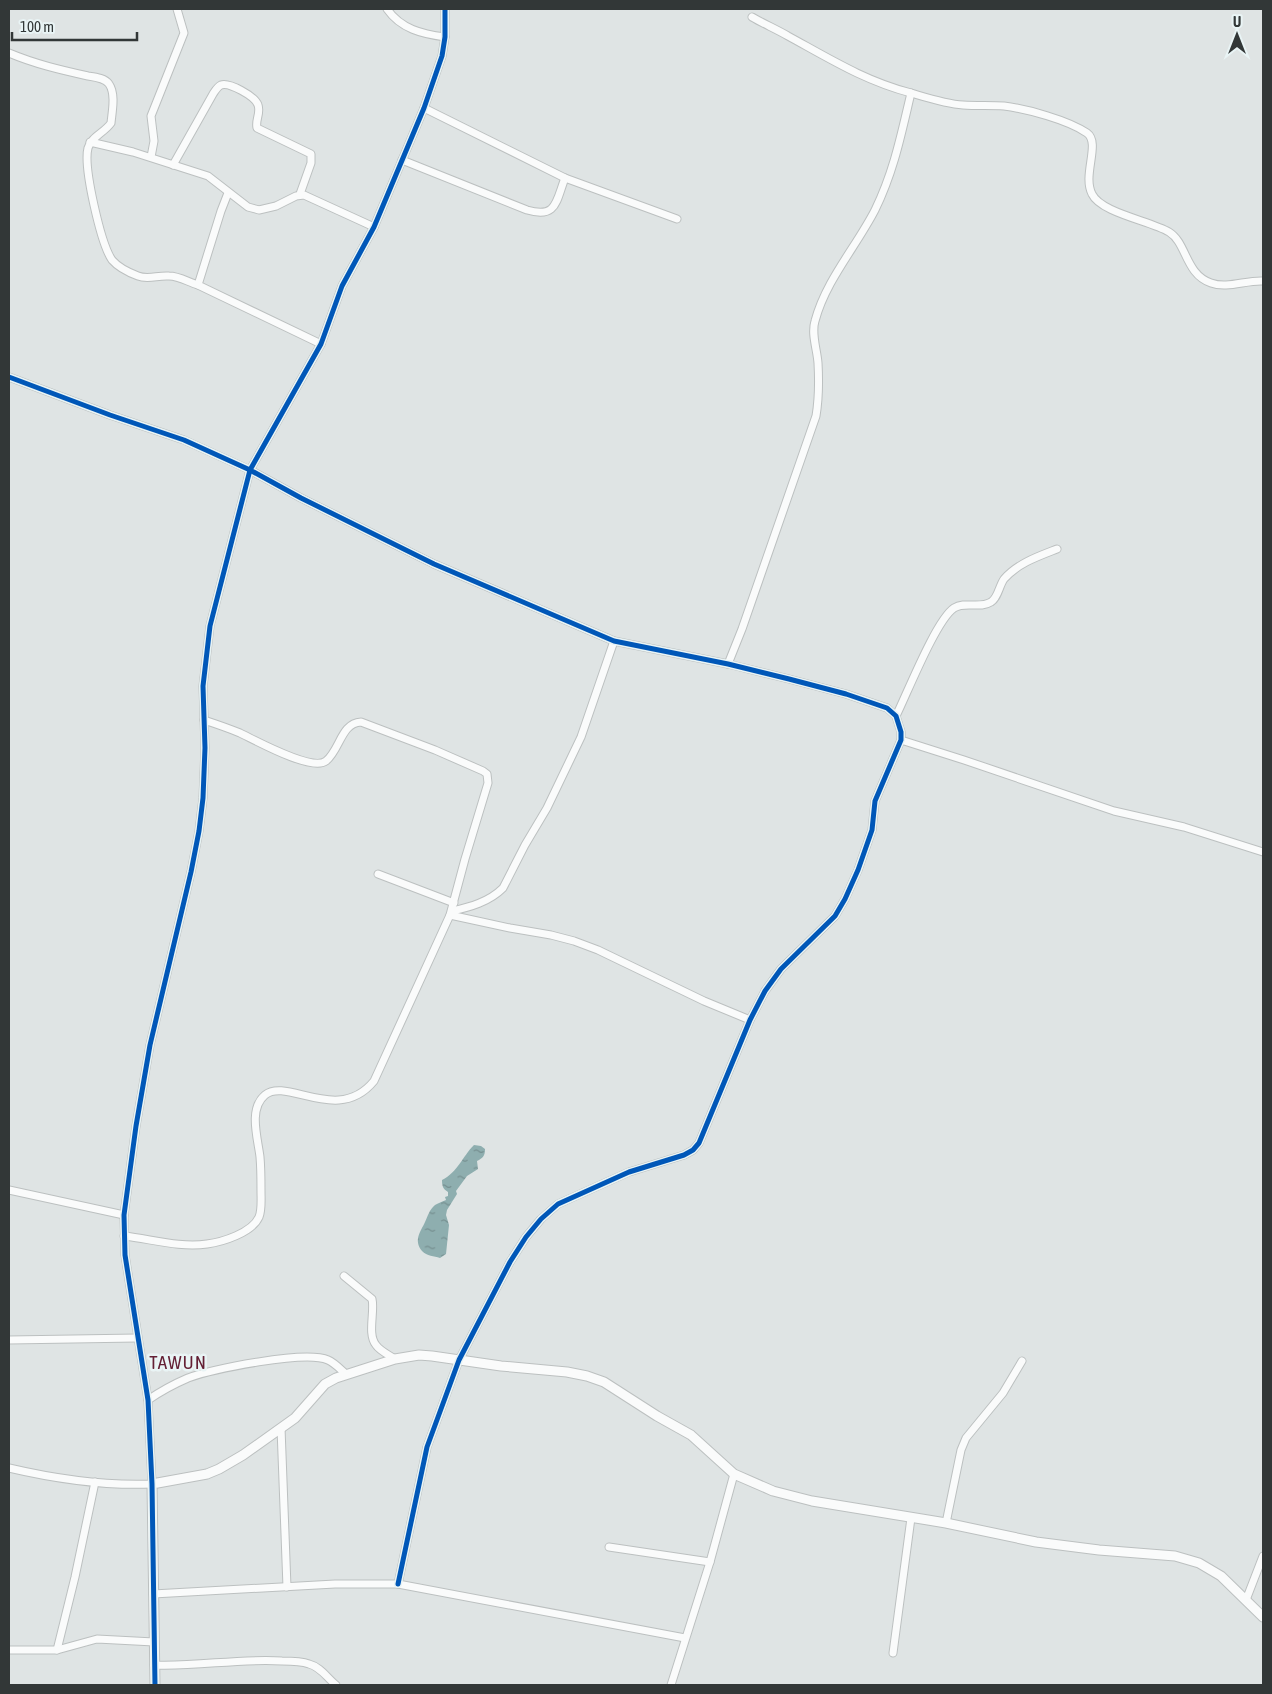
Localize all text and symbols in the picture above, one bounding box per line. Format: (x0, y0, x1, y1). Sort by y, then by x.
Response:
scale bar (12, 10, 138, 42)
north arrow (1212, 10, 1262, 60)
text: U (1233, 14, 1241, 30)
text: 100 m (20, 18, 54, 35)
district label: TAWUN (149, 1351, 207, 1373)

